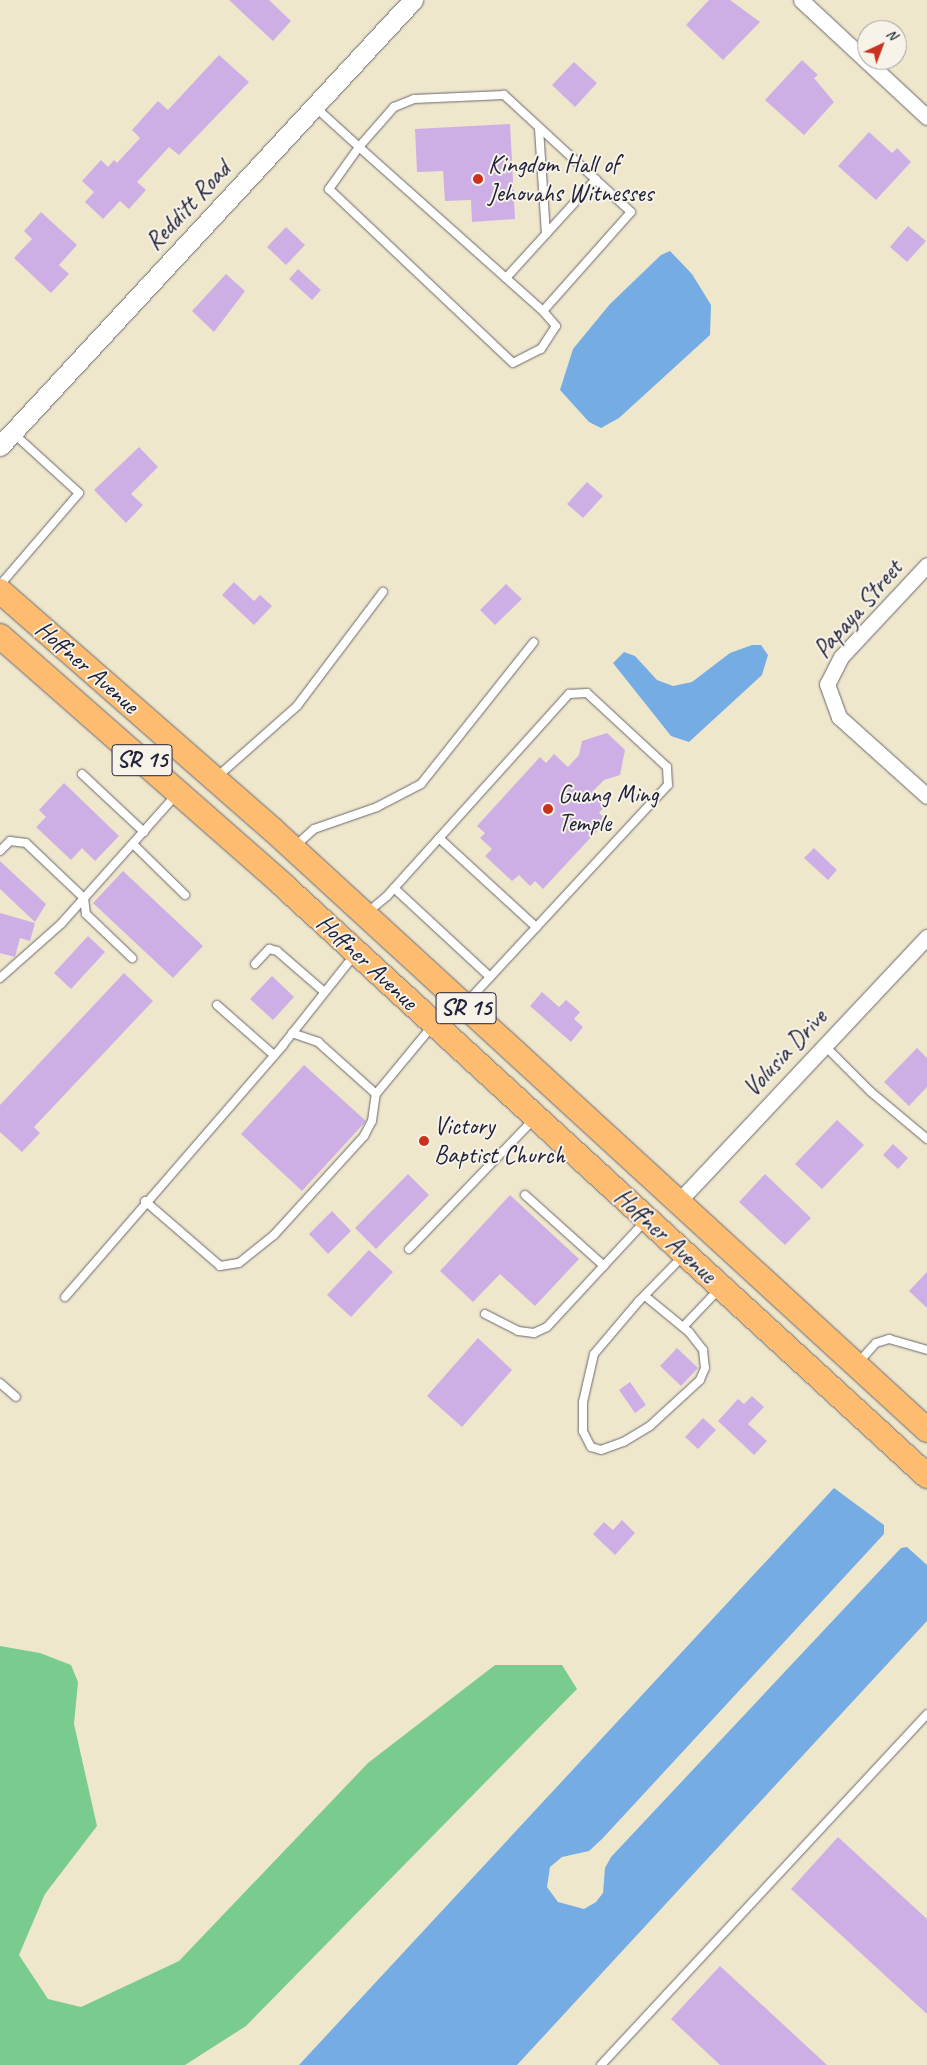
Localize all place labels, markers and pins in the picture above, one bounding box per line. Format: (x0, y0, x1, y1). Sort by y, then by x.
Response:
place label: Kingdom Hall of Jehovahs Witnesses (488, 150, 653, 209)
marker: Kingdom Hall of Jehovahs Witnesses (472, 173, 484, 185)
place label: Guang Ming Temple (558, 780, 659, 839)
marker: Guang Ming Temple (542, 803, 554, 815)
place label: Victory Baptist Church (434, 1112, 566, 1171)
marker: Victory Baptist Church (418, 1135, 430, 1147)

